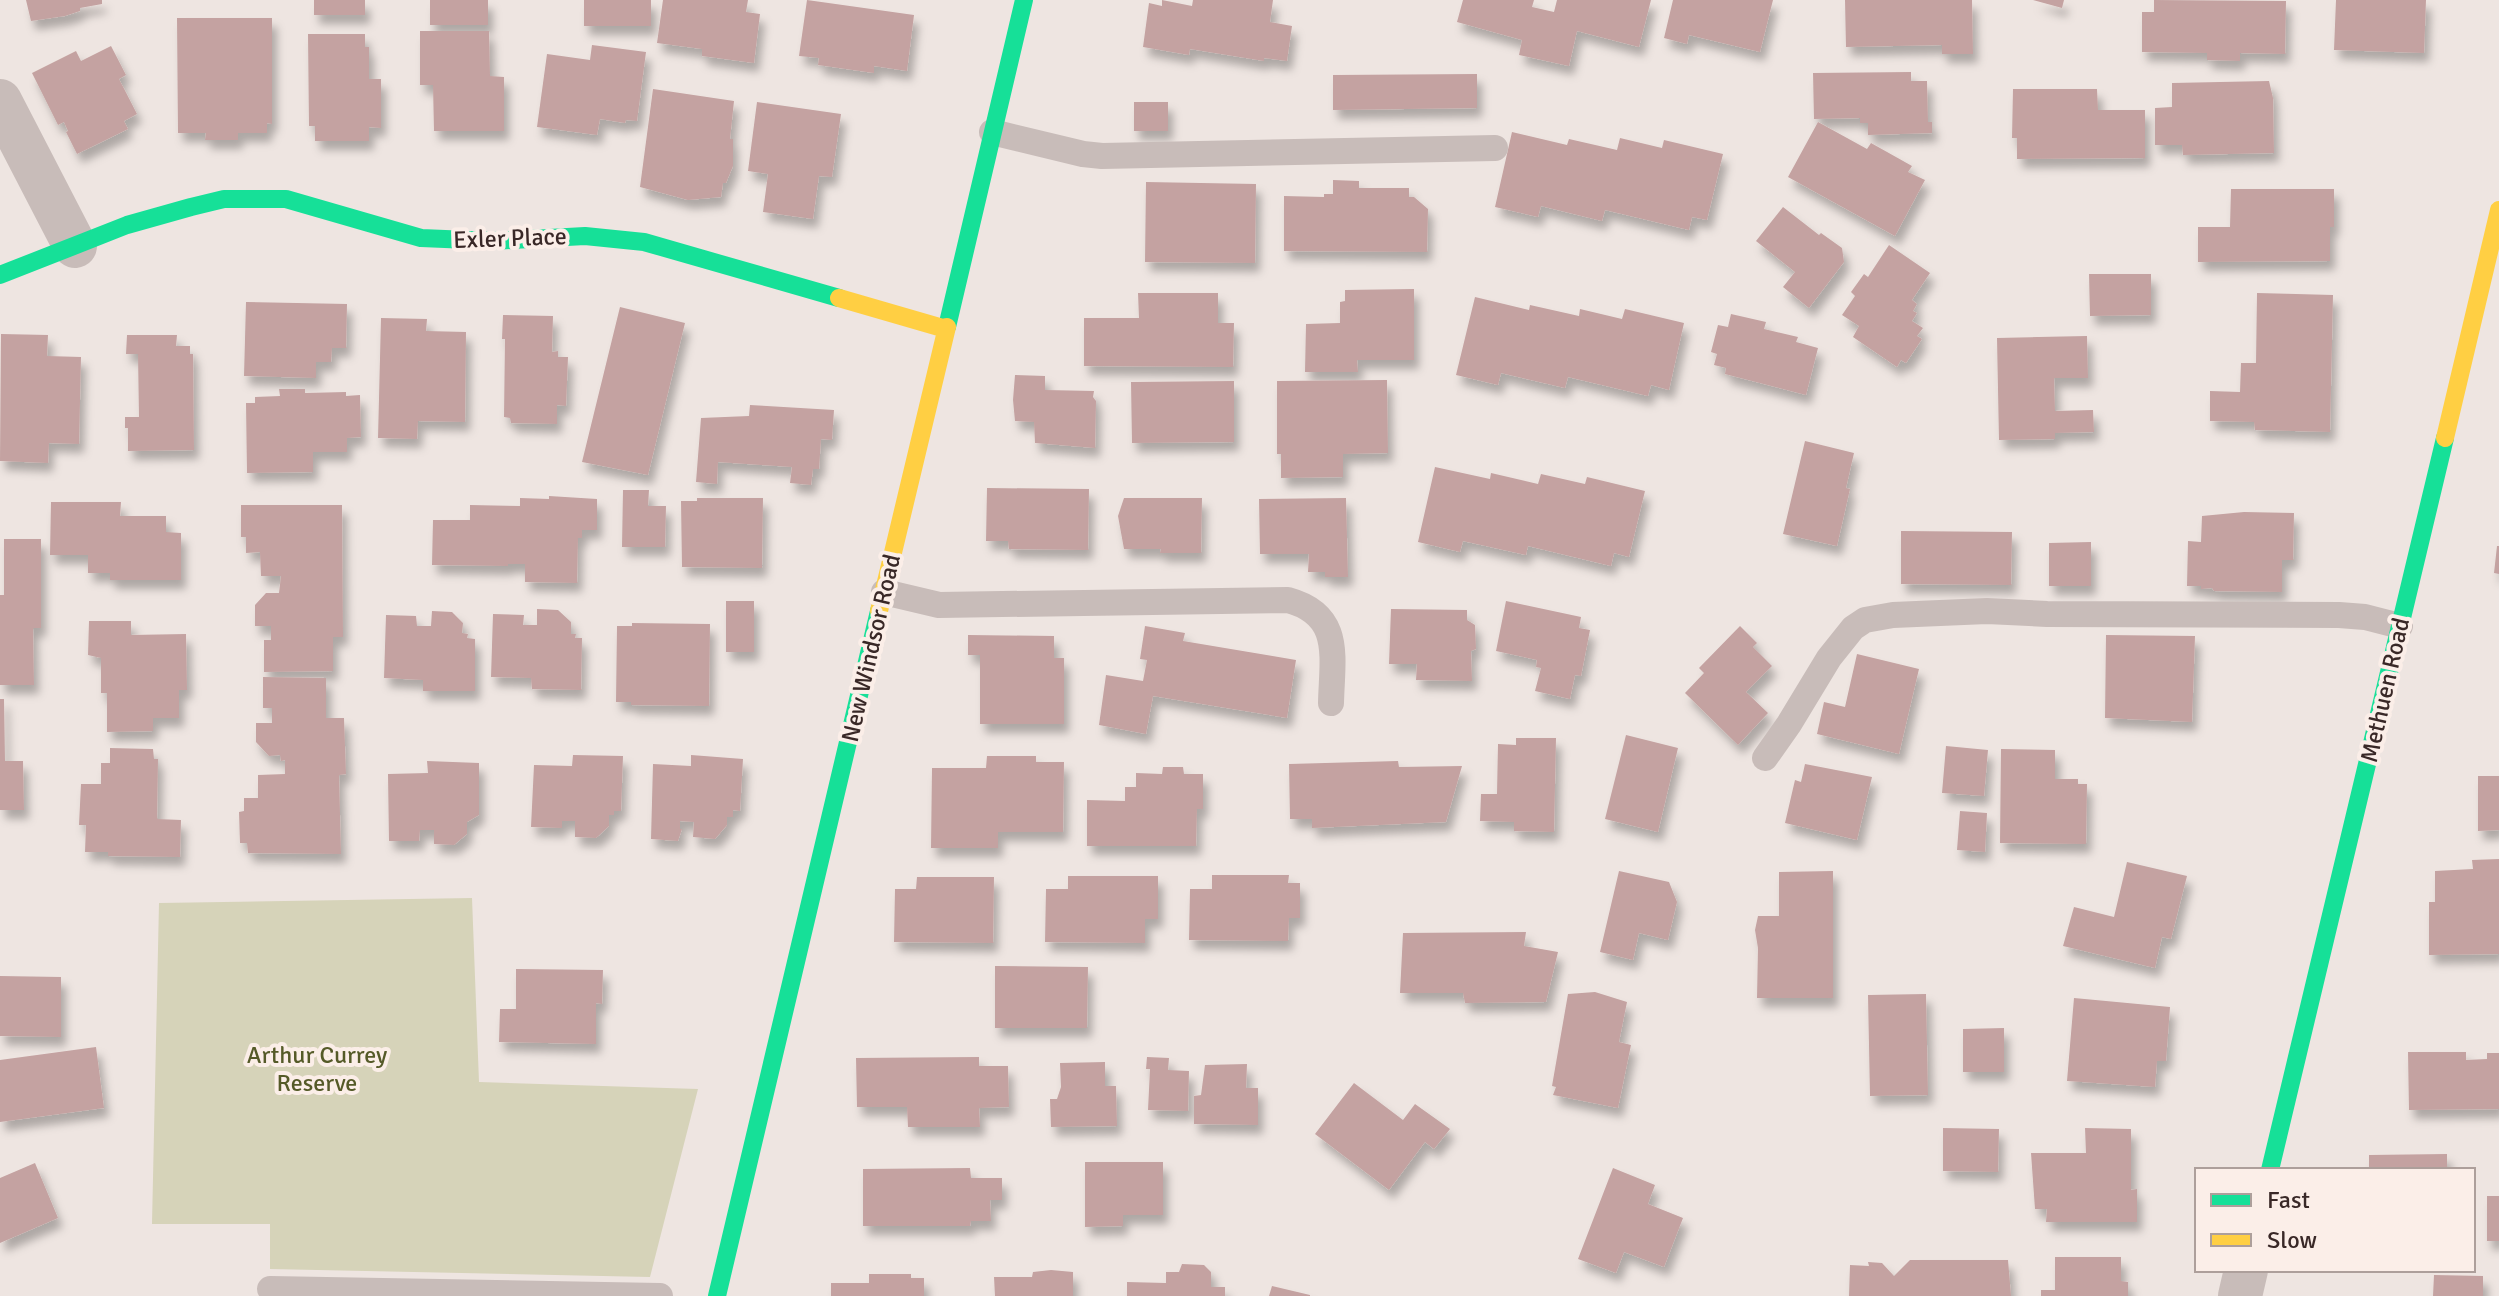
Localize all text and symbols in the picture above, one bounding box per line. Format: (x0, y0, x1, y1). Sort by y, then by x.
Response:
street label: Exler Place (453, 221, 567, 255)
street label: New Windsor Road (835, 551, 907, 745)
street label: Methuen Road (2354, 615, 2416, 765)
park label: Arthur Currey Reserve (247, 1040, 387, 1098)
legend (2195, 1168, 2475, 1272)
text: Fast (2267, 1185, 2310, 1215)
text: Slow (2267, 1225, 2317, 1255)

